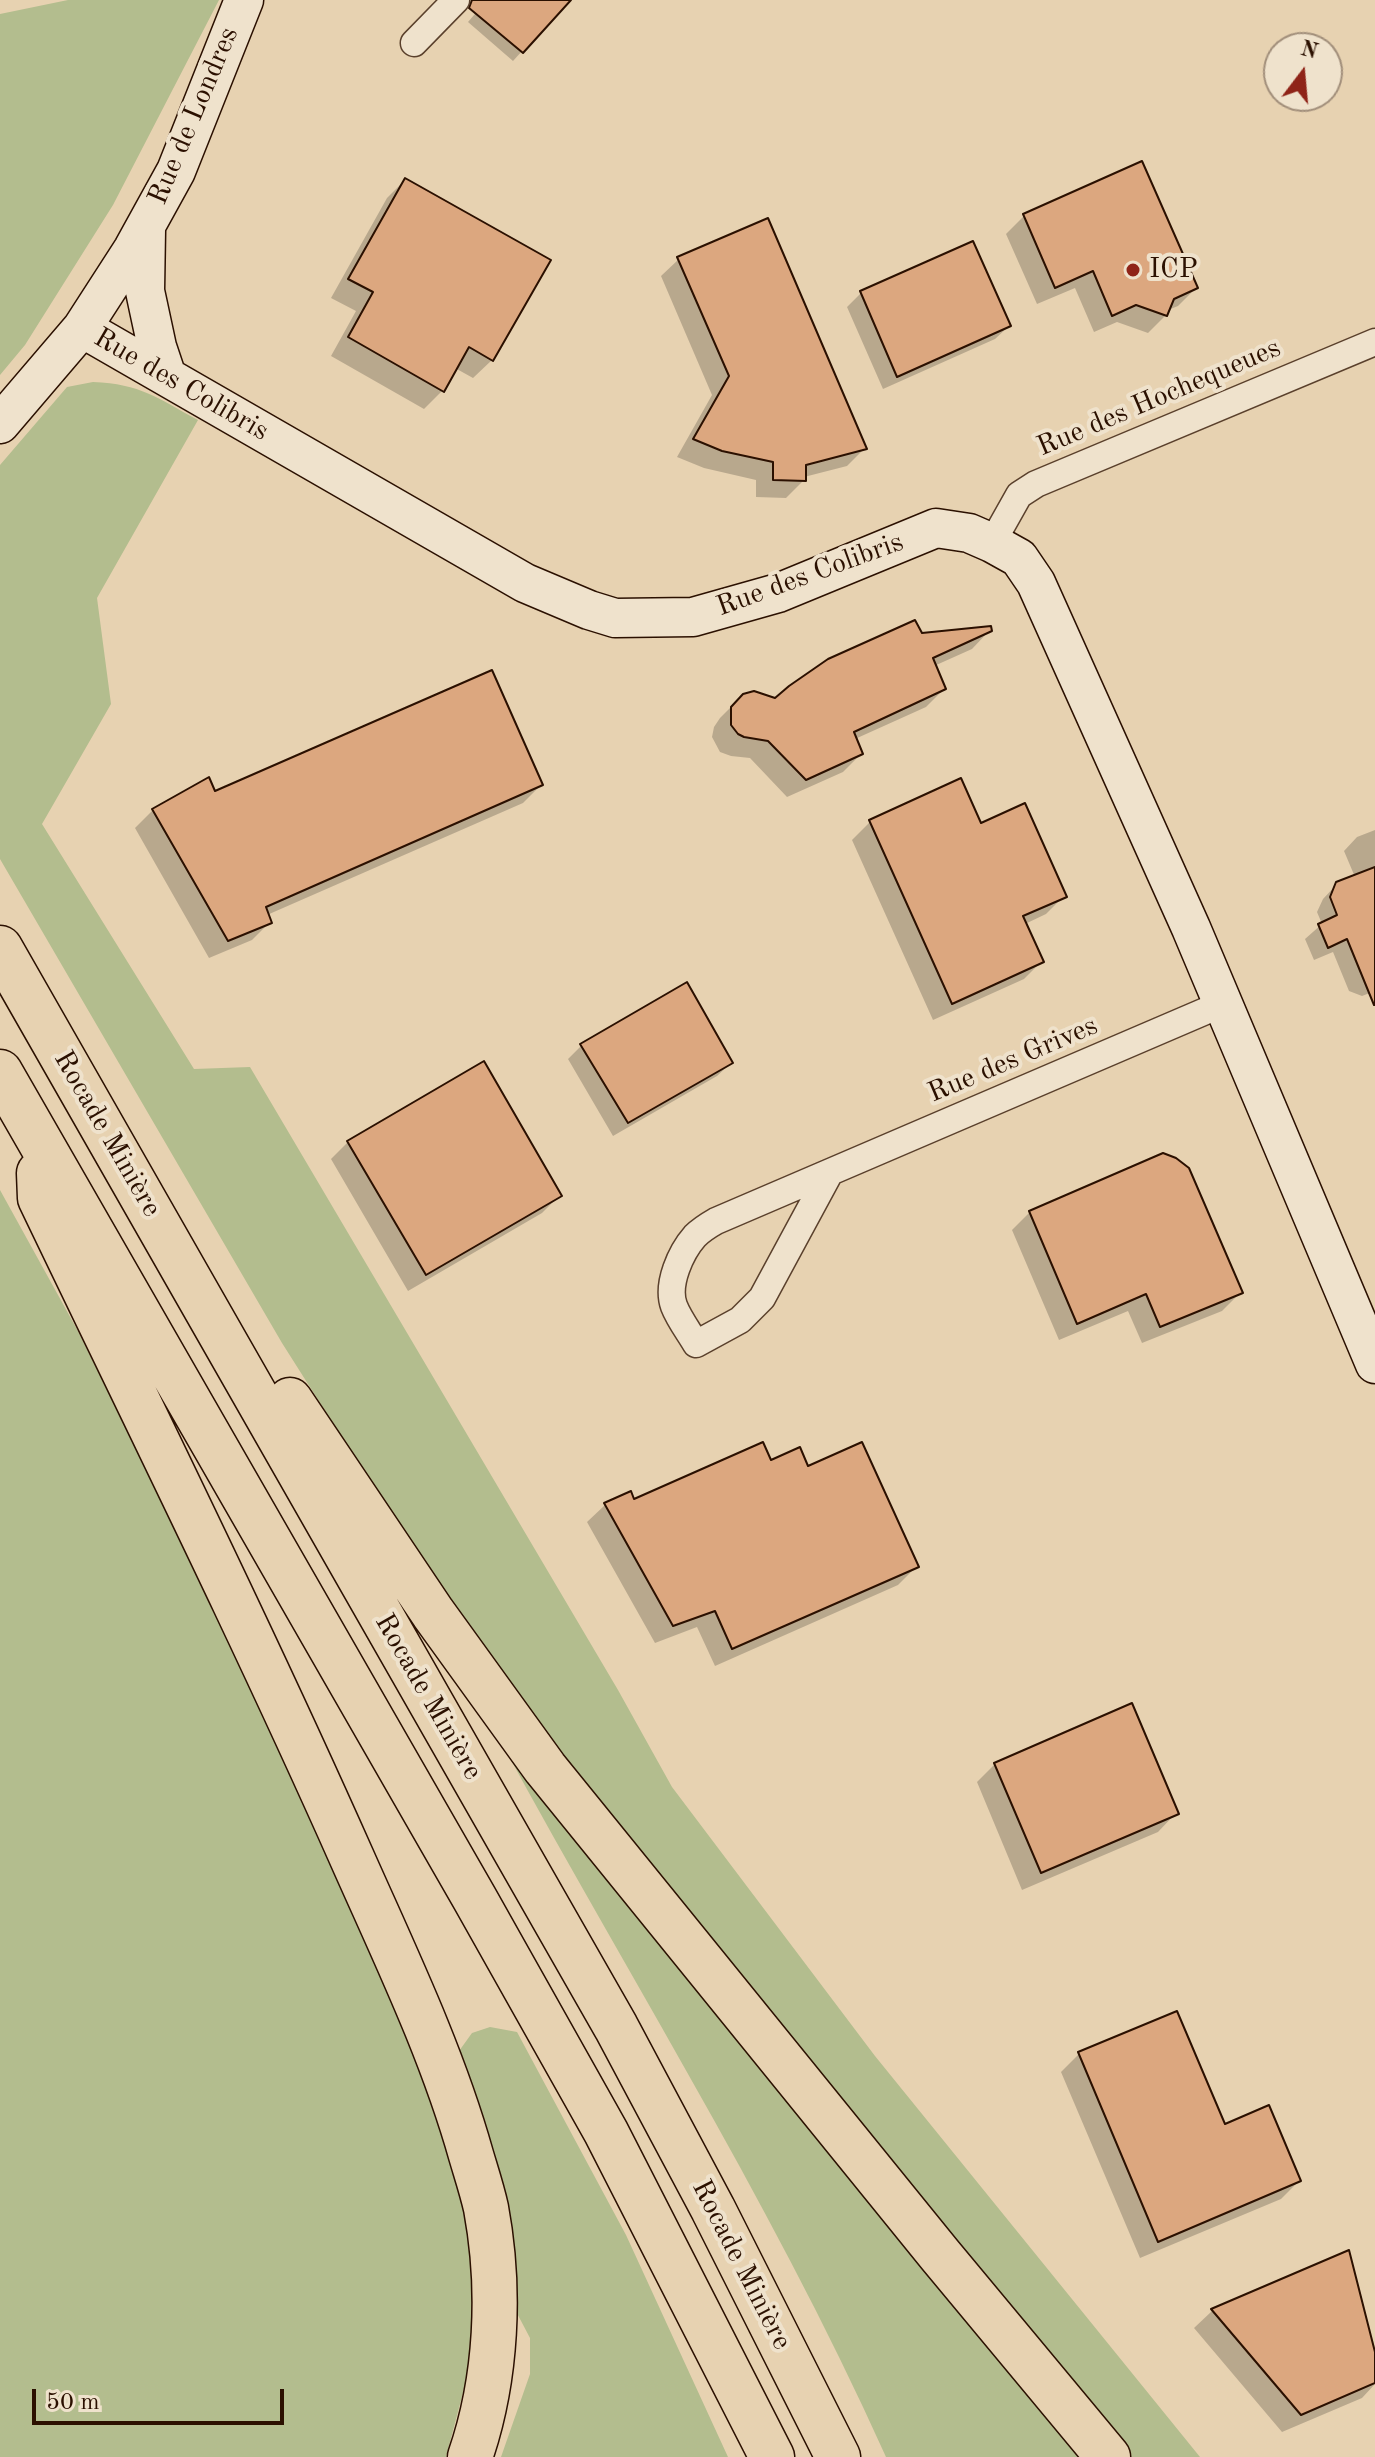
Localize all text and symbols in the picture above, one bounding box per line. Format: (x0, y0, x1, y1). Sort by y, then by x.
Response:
street label: Rue de Londres (141, 22, 247, 210)
north arrow (1263, 32, 1343, 112)
text: N (1298, 38, 1320, 64)
place label: ICP (1149, 253, 1198, 287)
marker: ICP (1124, 261, 1142, 279)
street label: Rue des Colibris (88, 321, 274, 449)
street label: Rue des Hochequeues (1032, 331, 1286, 465)
street label: Rue des Colibris (712, 526, 908, 624)
street label: Rue des Grives (923, 1009, 1103, 1111)
street label: Rocade Minière (46, 1045, 168, 1223)
street label: Rocade Minière (367, 1608, 489, 1786)
street label: Rocade Minière (684, 2174, 798, 2356)
scale bar (36, 2373, 288, 2423)
text: 50 m (46, 2391, 100, 2415)

